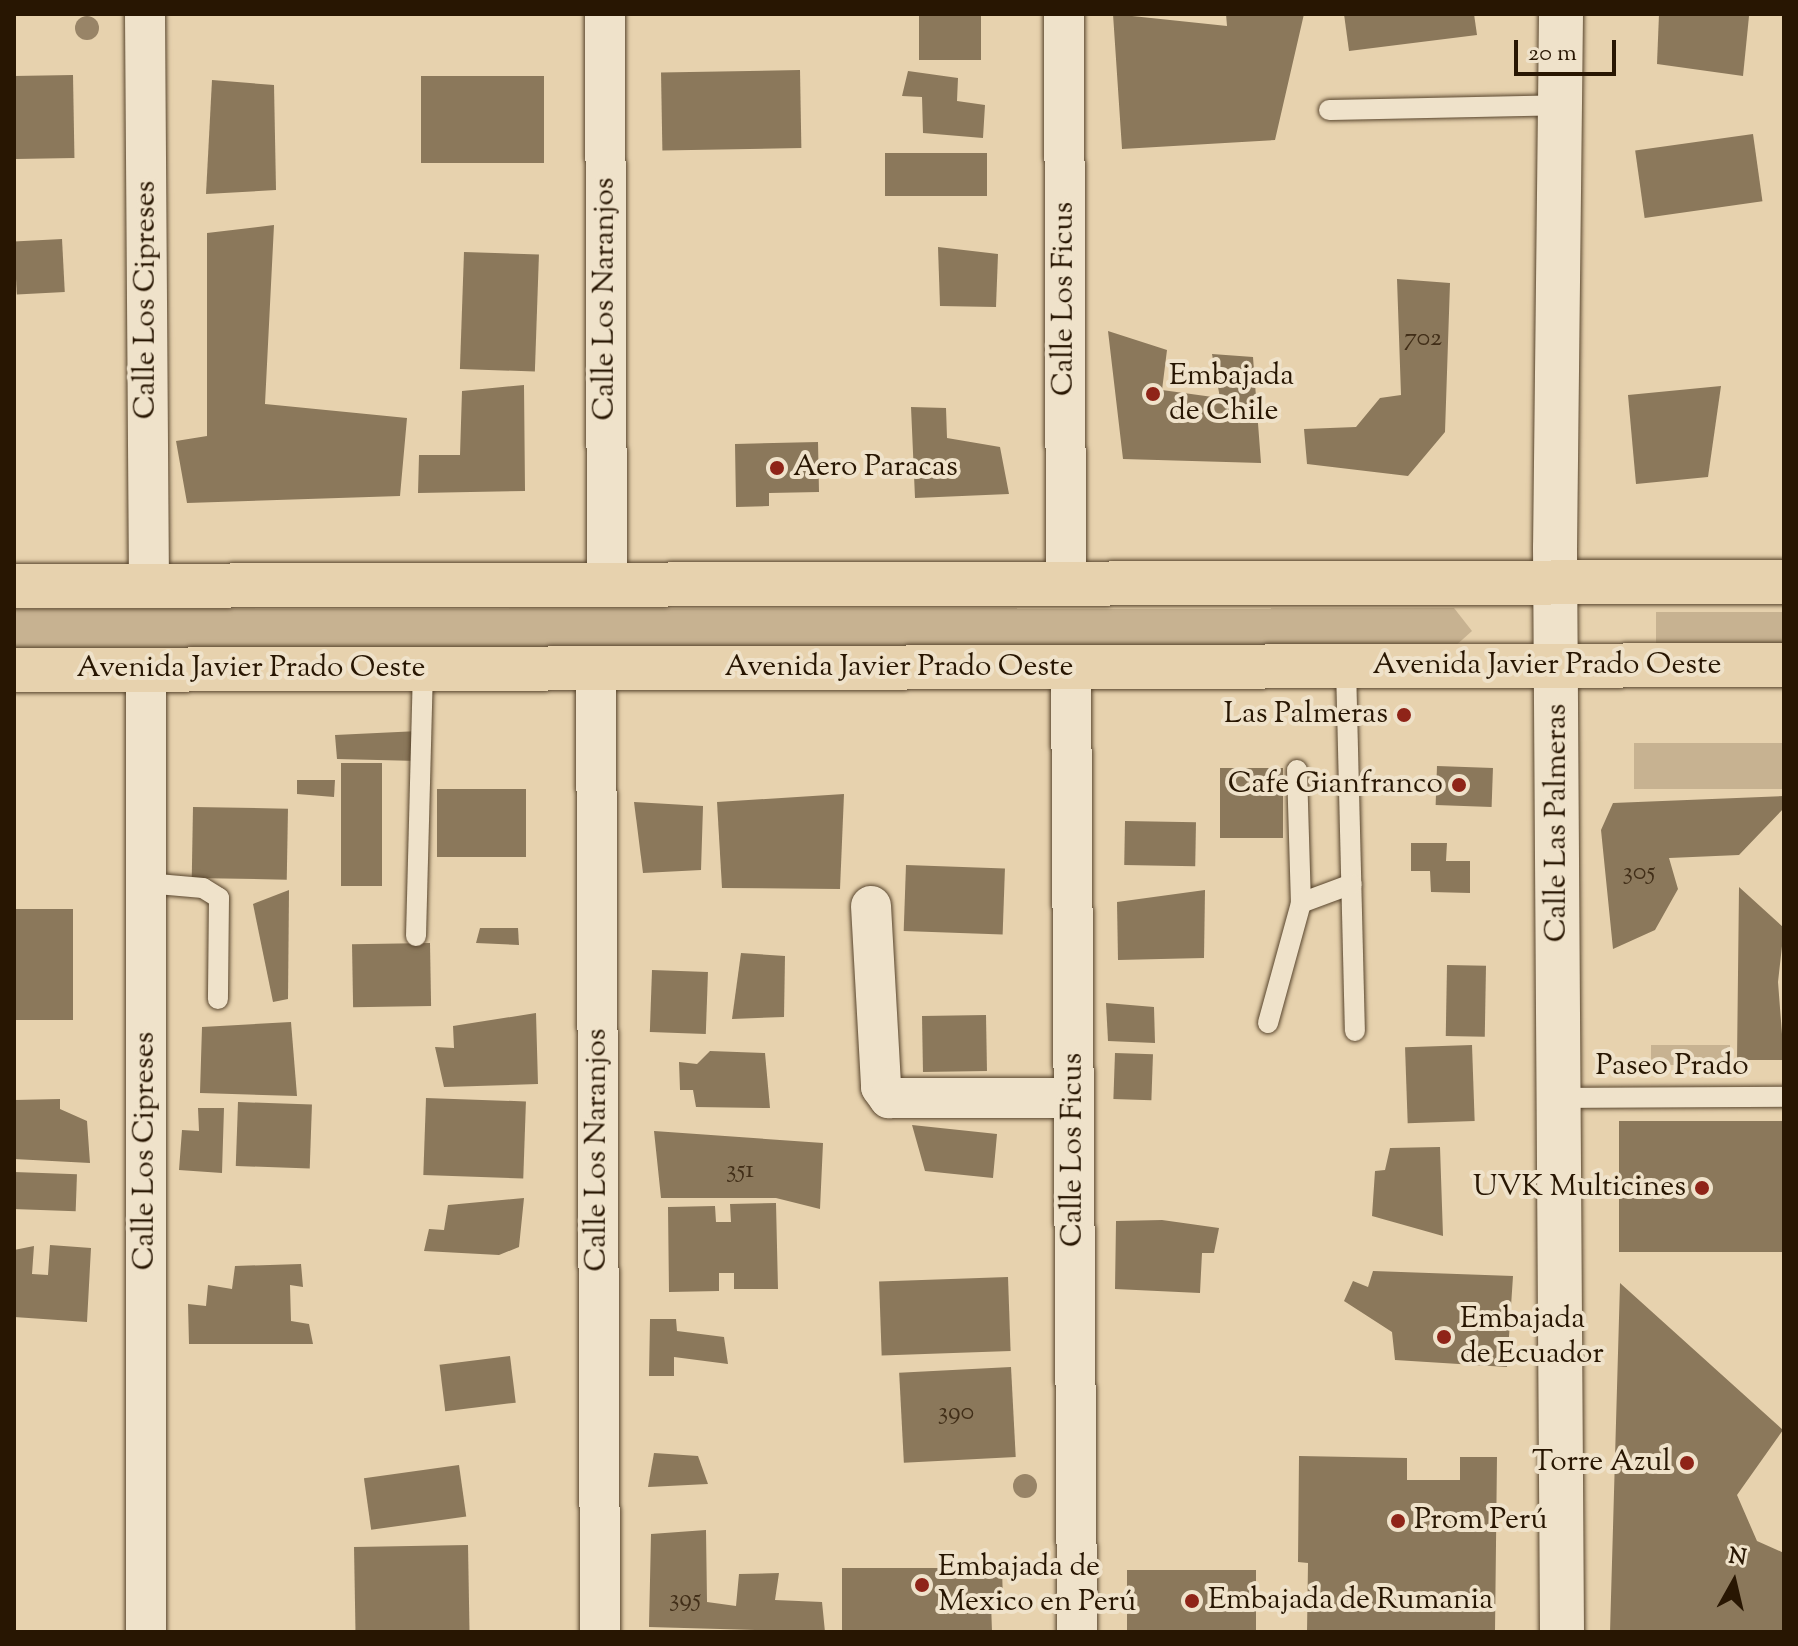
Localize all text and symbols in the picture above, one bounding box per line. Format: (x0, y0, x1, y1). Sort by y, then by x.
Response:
scale bar (1518, 24, 1620, 74)
text: 20 m (1528, 37, 1577, 71)
street label: Calle Los Naranjos (588, 177, 624, 421)
street label: Calle Los Cipreses (129, 181, 165, 419)
street label: Calle Los Ficus (1047, 202, 1083, 396)
house number: 702 (1404, 323, 1442, 355)
place label: Embajada de Chile (1169, 359, 1294, 430)
marker: Embajada de Chile (1144, 385, 1162, 403)
place label: Aero Paracas (793, 450, 958, 486)
marker: Aero Paracas (768, 459, 786, 477)
street label: Avenida Javier Prado Oeste (1373, 648, 1721, 684)
street label: Avenida Javier Prado Oeste (725, 650, 1073, 686)
street label: Avenida Javier Prado Oeste (77, 651, 425, 687)
place label: Las Palmeras (1224, 697, 1388, 733)
street label: Calle Las Palmeras (1540, 704, 1576, 942)
marker: Las Palmeras (1395, 706, 1413, 724)
place label: Cafe Gianfranco (1228, 767, 1443, 803)
marker: Cafe Gianfranco (1450, 776, 1468, 794)
house number: 305 (1623, 857, 1655, 889)
street label: Calle Los Naranjos (580, 1028, 616, 1272)
street label: Calle Los Cipreses (128, 1032, 164, 1270)
street label: Paseo Prado (1595, 1049, 1749, 1085)
street label: Calle Los Ficus (1056, 1053, 1092, 1247)
house number: 351 (726, 1155, 754, 1187)
place label: UVK Multicines (1473, 1170, 1686, 1206)
marker: UVK Multicines (1693, 1179, 1711, 1197)
place label: Embajada de Ecuador (1460, 1302, 1604, 1372)
marker: Embajada de Ecuador (1435, 1328, 1453, 1346)
house number: 390 (938, 1397, 974, 1429)
place label: Torre Azul (1532, 1445, 1671, 1481)
marker: Torre Azul (1678, 1454, 1696, 1472)
place label: Prom Perú (1414, 1503, 1547, 1539)
marker: Prom Perú (1389, 1512, 1407, 1530)
text: N (1726, 1541, 1748, 1575)
north arrow (1694, 1542, 1774, 1622)
place label: Embajada de Mexico en Perú (938, 1550, 1136, 1620)
marker: Embajada de Mexico en Perú (913, 1576, 931, 1594)
place label: Embajada de Rumania (1208, 1583, 1493, 1619)
house number: 395 (669, 1584, 701, 1616)
marker: Embajada de Rumania (1183, 1592, 1201, 1610)

